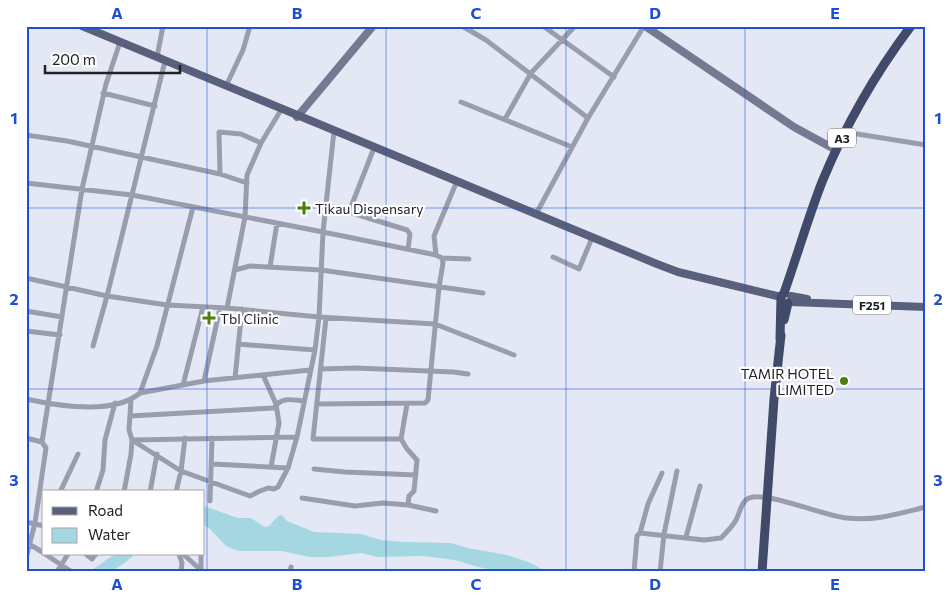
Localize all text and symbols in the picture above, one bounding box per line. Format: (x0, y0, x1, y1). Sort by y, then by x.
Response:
text: A (111, 3, 123, 22)
text: B (292, 3, 303, 22)
text: C (471, 3, 482, 22)
text: D (649, 3, 661, 22)
text: E (830, 3, 840, 22)
scale bar (45, 42, 180, 74)
text: 200 m (52, 50, 96, 68)
text: 1 (10, 108, 18, 127)
text: 1 (934, 108, 942, 127)
road number: A3 (828, 128, 856, 148)
place label: Tikau Dispensary (315, 200, 423, 217)
marker: Tikau Dispensary (297, 201, 311, 215)
text: 2 (9, 289, 19, 308)
text: 2 (933, 289, 943, 308)
road number: F251 (853, 296, 891, 314)
place label: Tbl Clinic (220, 310, 279, 327)
marker: Tbl Clinic (202, 311, 216, 325)
place label: TAMIR HOTEL LIMITED (740, 365, 834, 398)
marker: TAMIR HOTEL LIMITED (838, 375, 850, 387)
text: 3 (9, 470, 19, 489)
text: 3 (933, 470, 943, 489)
legend (42, 490, 205, 556)
text: Road (88, 501, 123, 519)
text: Water (88, 525, 130, 543)
text: A (111, 574, 123, 593)
text: B (292, 574, 303, 593)
text: C (471, 574, 482, 593)
text: D (649, 574, 661, 593)
text: E (830, 574, 840, 593)

